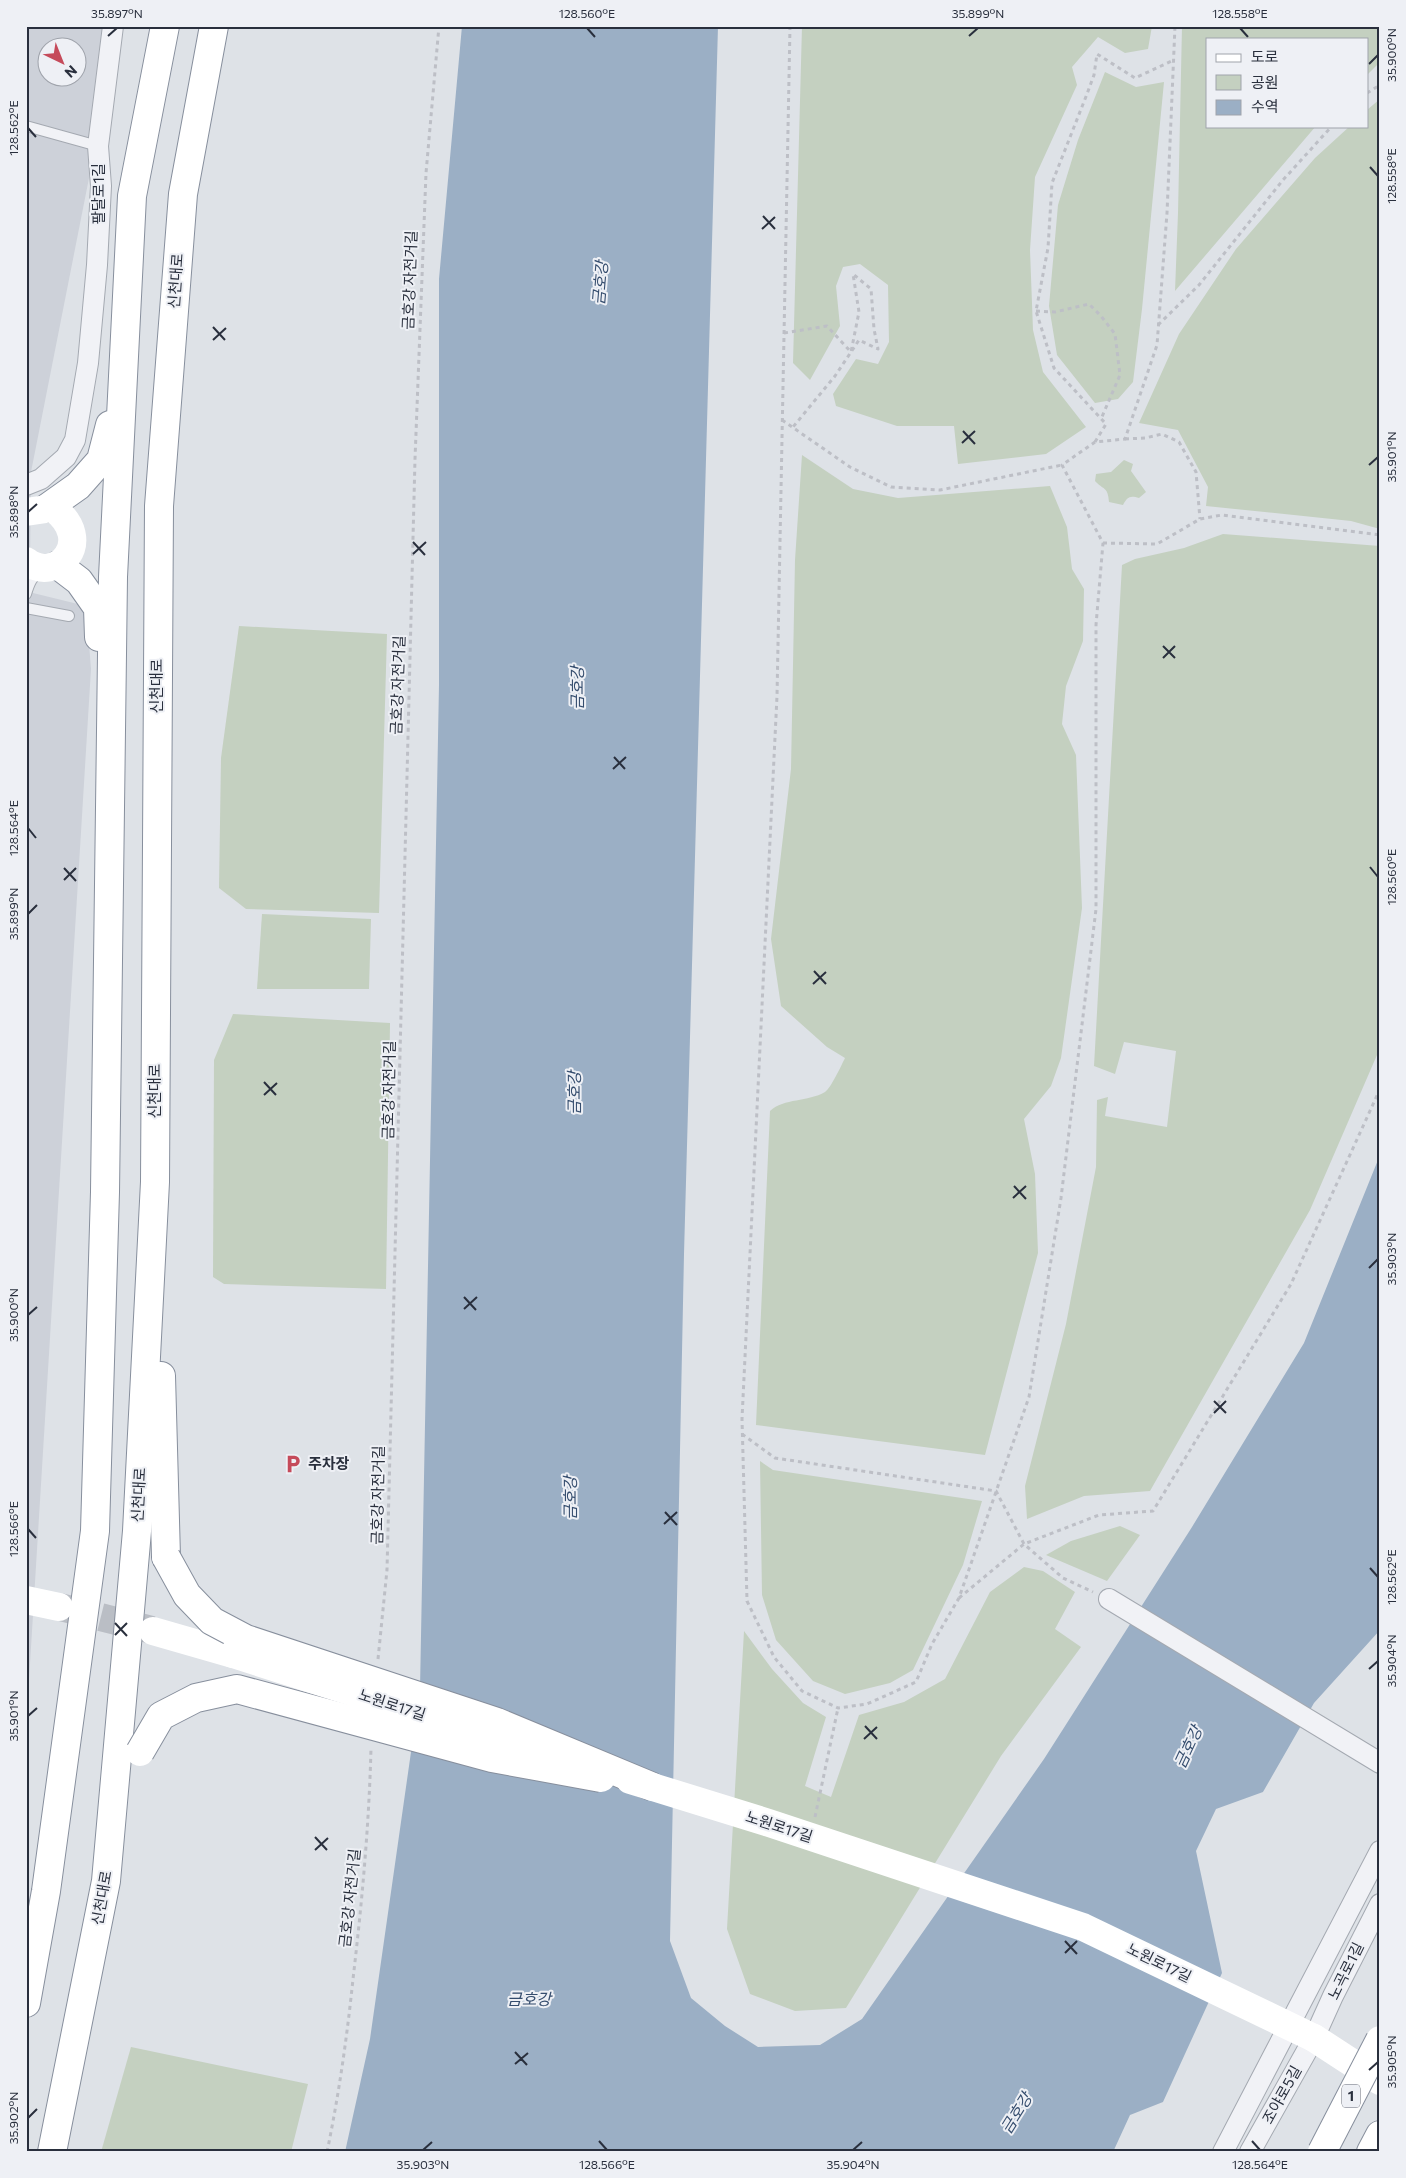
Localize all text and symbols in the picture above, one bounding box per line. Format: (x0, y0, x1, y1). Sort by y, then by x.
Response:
text: 35.897°N (91, 6, 143, 20)
text: 128.560°E (559, 6, 615, 20)
text: 35.899°N (952, 6, 1004, 20)
text: 128.558°E (1212, 6, 1268, 20)
text: 35.900°N (1384, 28, 1398, 82)
north arrow (38, 38, 88, 88)
legend (1206, 38, 1368, 128)
text: 도로 (1251, 47, 1279, 65)
text: N (62, 62, 81, 82)
text: 공원 (1251, 73, 1279, 91)
text: 수역 (1251, 97, 1279, 115)
text: 128.562°E (6, 100, 20, 156)
text: 128.558°E (1384, 148, 1398, 204)
street label: 팔달로1길 (89, 163, 107, 225)
street label: 금호강 자전거길 (398, 230, 420, 330)
street label: 신천대로 (164, 253, 186, 309)
water label: 금호강 (588, 258, 611, 306)
text: 35.901°N (1384, 431, 1398, 483)
text: 35.898°N (6, 486, 20, 538)
street label: 금호강 자전거길 (386, 635, 408, 735)
street label: 신천대로 (147, 658, 165, 714)
water label: 금호강 (567, 664, 586, 710)
text: 128.564°E (6, 800, 20, 856)
text: 128.560°E (1384, 849, 1398, 905)
text: 35.899°N (6, 888, 20, 940)
street label: 금호강 자전거길 (378, 1040, 398, 1140)
street label: 신천대로 (145, 1063, 163, 1119)
water label: 금호강 (564, 1069, 583, 1115)
text: 35.903°N (1384, 1233, 1398, 1285)
text: 35.900°N (6, 1288, 20, 1342)
street label: 금호강 자전거길 (367, 1445, 387, 1545)
parking icon: 주차장 (282, 1453, 304, 1475)
place label: 주차장 (308, 1454, 350, 1472)
street label: 신천대로 (128, 1467, 148, 1523)
water label: 금호강 (560, 1474, 579, 1520)
text: 128.566°E (6, 1501, 20, 1557)
text: 128.562°E (1384, 1549, 1398, 1605)
text: 35.904°N (1384, 1634, 1398, 1688)
street label: 노원로17길 (356, 1685, 428, 1723)
text: 35.901°N (6, 1690, 20, 1742)
water label: 금호강 (1170, 1721, 1206, 1771)
street label: 노원로17길 (743, 1807, 815, 1845)
street label: 금호강 자전거길 (335, 1847, 363, 1948)
street label: 신천대로 (87, 1869, 115, 1927)
street label: 노원로17길 (1124, 1939, 1195, 1985)
street label: 노곡로1길 (1324, 1939, 1367, 2002)
water label: 금호강 (507, 1989, 553, 2008)
text: 35.905°N (1384, 2036, 1398, 2088)
street label: 조야로5길 (1258, 2062, 1304, 2127)
road number: 1 (1342, 2084, 1360, 2108)
water label: 금호강 (996, 2087, 1037, 2136)
text: 35.902°N (6, 2092, 20, 2144)
text: 35.903°N (397, 2157, 449, 2171)
text: 128.566°E (579, 2157, 635, 2171)
text: 35.904°N (826, 2157, 880, 2171)
text: 128.564°E (1232, 2157, 1288, 2171)

